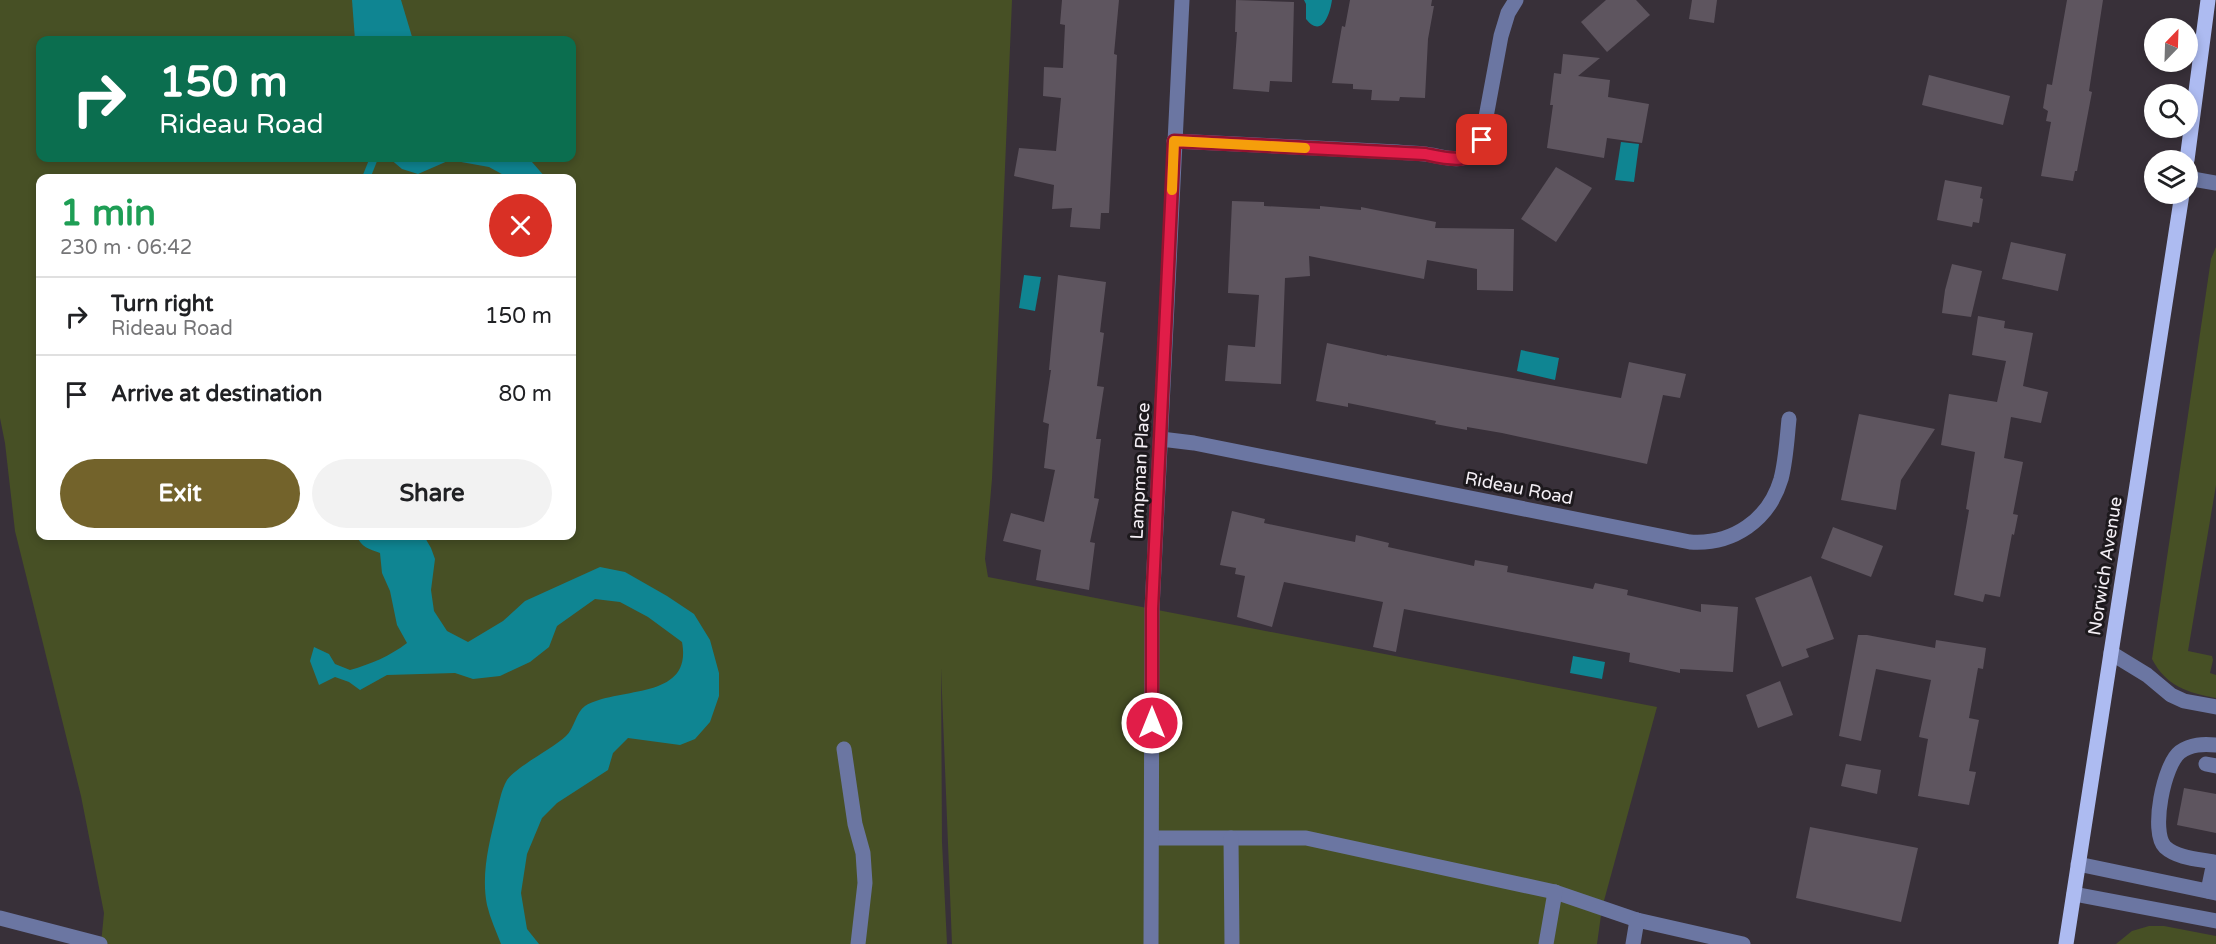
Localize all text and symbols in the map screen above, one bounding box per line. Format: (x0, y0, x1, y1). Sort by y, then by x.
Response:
north arrow (2144, 18, 2198, 72)
map controls (2144, 18, 2198, 204)
text: 150 m (159, 57, 288, 108)
icon: right (60, 60, 138, 138)
button: search (2144, 84, 2198, 138)
text: Rideau Road (159, 108, 324, 141)
pin (1456, 114, 1507, 165)
icon: arrive (1465, 123, 1498, 156)
button: layers (2144, 150, 2198, 204)
text: 1 min (60, 192, 156, 235)
button: close (489, 194, 552, 257)
text: 230 m · 06:42 (60, 236, 192, 260)
text: Turn right (111, 291, 213, 317)
icon: right (60, 300, 93, 333)
text: 150 m (485, 303, 552, 329)
text: Rideau Road (111, 317, 233, 341)
icon: arrive (60, 378, 93, 411)
text: Arrive at destination (111, 381, 322, 407)
text: 80 m (498, 381, 552, 407)
street label: Lampman Place (1125, 402, 1155, 540)
button: Exit (60, 459, 300, 528)
button: Share (312, 459, 552, 528)
street label: Rideau Road (1463, 467, 1575, 509)
street label: Norwich Avenue (2083, 495, 2127, 637)
position arrow (1120, 691, 1184, 755)

